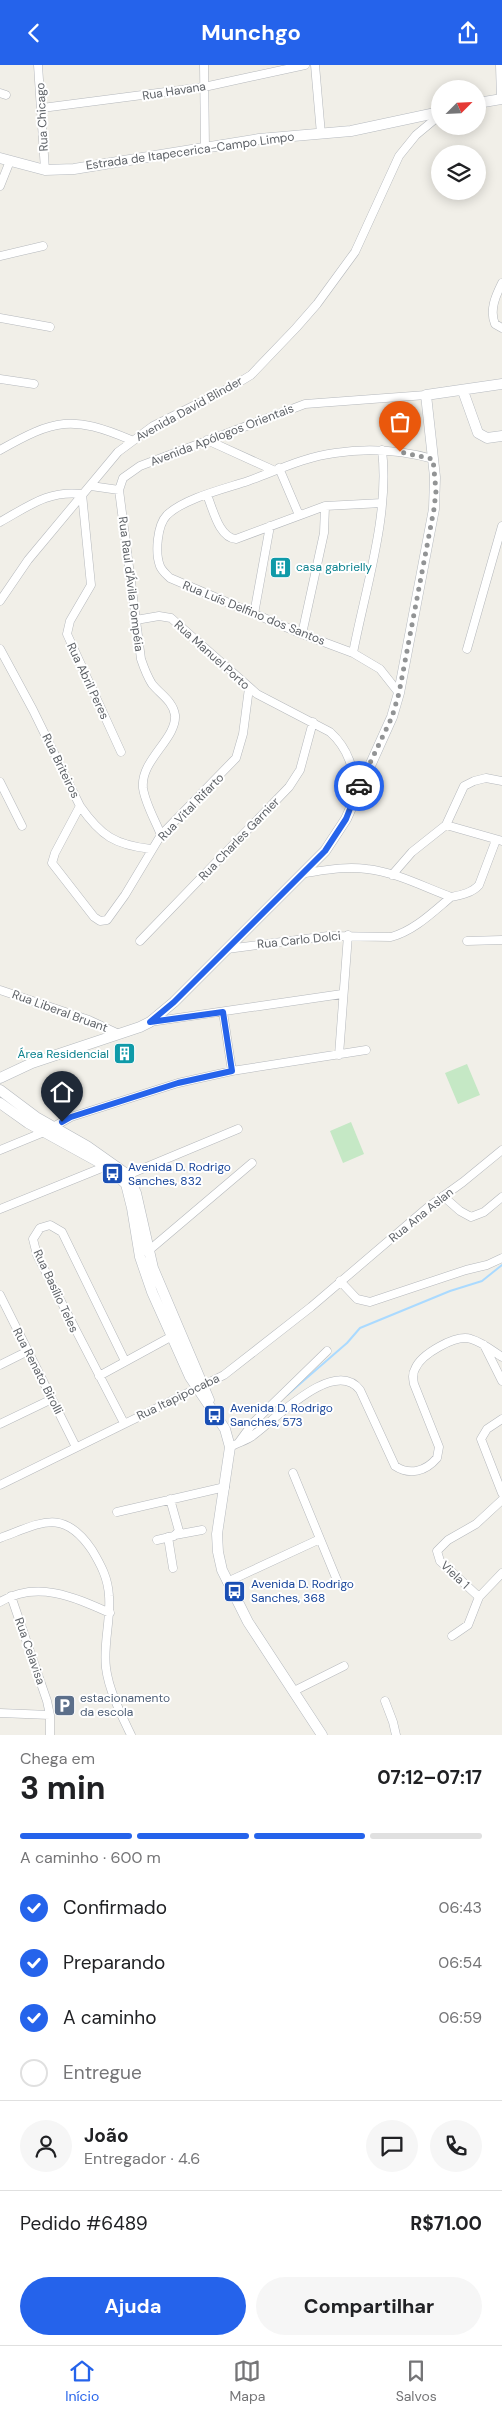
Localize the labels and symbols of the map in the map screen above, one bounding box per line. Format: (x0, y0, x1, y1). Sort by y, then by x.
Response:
street label: Rua Havana (141, 78, 207, 104)
north arrow (431, 80, 486, 135)
street label: Rua Chicago (32, 82, 52, 152)
street label: Estrada de Itapecerica-Campo Limpo (85, 128, 295, 174)
street label: Avenida David Blinder (133, 373, 246, 445)
street label: Avenida Apólogos Orientais (148, 400, 296, 470)
pin (379, 401, 421, 452)
street label: Rua Raul d'Ávila Pompéia (115, 516, 147, 652)
building icon: casa gabrielly (268, 555, 292, 579)
place label: casa gabrielly (296, 559, 372, 575)
street label: Rua Luís Delfino dos Santos (180, 577, 328, 649)
street label: Rua Manuel Porto (171, 617, 253, 693)
street label: Rua Abril Peres (63, 640, 113, 722)
street label: Rua Briteiros (38, 731, 84, 801)
courier (334, 761, 384, 811)
street label: Rua Vital Rifarto (155, 770, 227, 844)
street label: Rua Charles Garnier (195, 793, 283, 884)
street label: Rua Carlo Dolci (256, 928, 342, 952)
street label: Rua Liberal Bruant (10, 986, 110, 1036)
building icon: Área Residencial (113, 1042, 137, 1066)
place label: Área Residencial (18, 1046, 109, 1062)
pin (41, 1071, 83, 1122)
place label: Avenida D. Rodrigo Sanches, 832 (128, 1159, 231, 1189)
bus stop icon: Avenida D. Rodrigo Sanches, 832 (100, 1162, 124, 1186)
street label: Rua Ana Aslan (386, 1184, 457, 1246)
street label: Rua Basílio Teles (30, 1247, 82, 1335)
street label: Rua Renato Birolli (9, 1325, 67, 1417)
street label: Rua Itapipocaba (134, 1370, 222, 1424)
place label: Avenida D. Rodrigo Sanches, 573 (230, 1400, 333, 1430)
bus stop icon: Avenida D. Rodrigo Sanches, 573 (202, 1403, 226, 1427)
street label: Viela 1 (437, 1558, 473, 1592)
place label: Avenida D. Rodrigo Sanches, 368 (251, 1576, 354, 1606)
bus stop icon: Avenida D. Rodrigo Sanches, 368 (223, 1579, 247, 1603)
street label: Rua Celavisa (11, 1615, 49, 1687)
place label: estacionamento da escola (80, 1690, 170, 1720)
parking icon: estacionamento da escola (52, 1693, 76, 1717)

